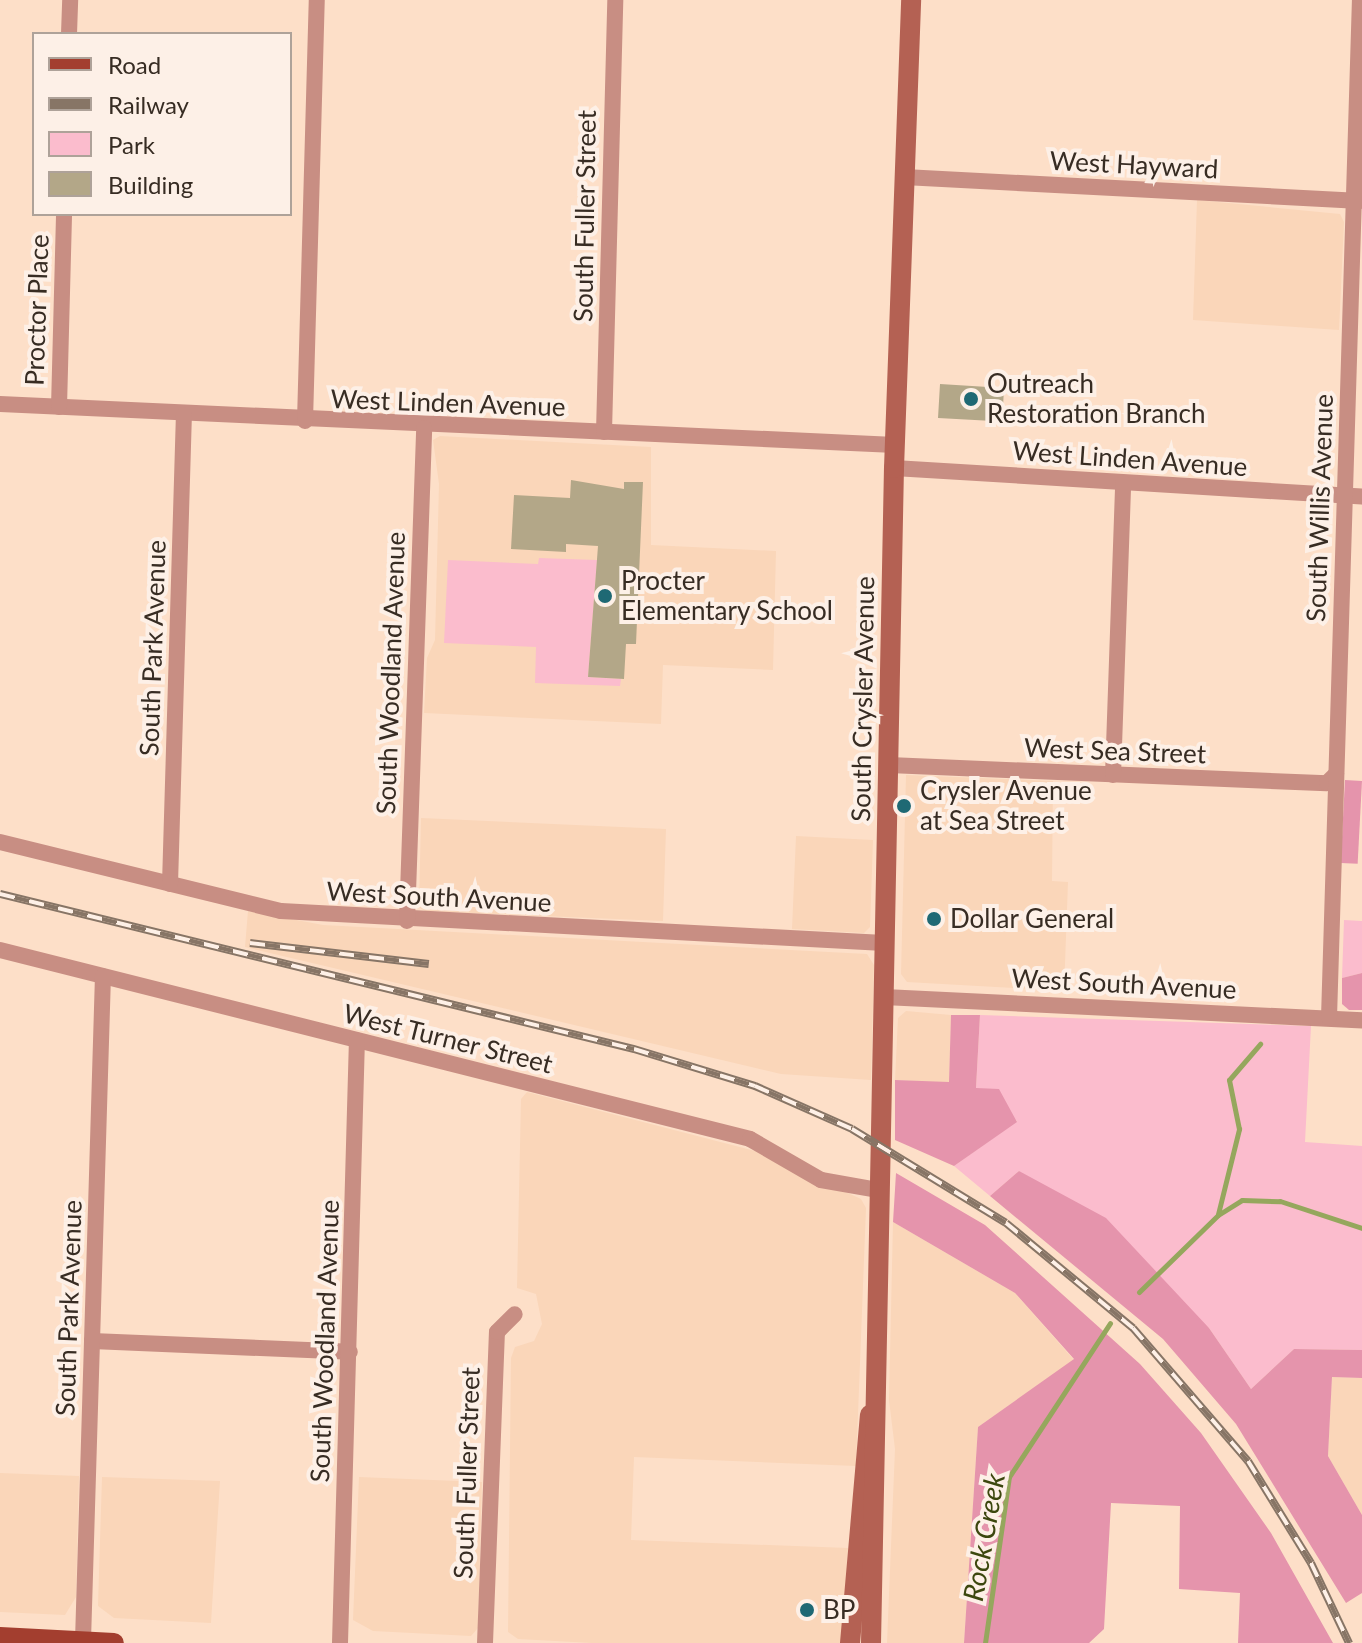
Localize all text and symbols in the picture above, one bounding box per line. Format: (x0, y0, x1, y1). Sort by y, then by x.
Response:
legend (32, 32, 292, 216)
text: Road (108, 50, 161, 79)
text: Railway (108, 90, 189, 119)
street label: South Fuller Street (568, 109, 602, 323)
text: Park (108, 130, 155, 159)
street label: West Hayward (1049, 145, 1219, 185)
text: Building (108, 170, 193, 199)
street label: Proctor Place (19, 233, 55, 387)
place label: Outreach Restoration Branch (987, 368, 1205, 430)
street label: West Linden Avenue (330, 383, 566, 423)
marker: Outreach Restoration Branch (962, 390, 980, 408)
street label: South Willis Avenue (1300, 393, 1340, 623)
street label: West Linden Avenue (1011, 435, 1249, 483)
street label: South Woodland Avenue (370, 530, 412, 816)
street label: South Park Avenue (134, 539, 172, 757)
place label: Procter Elementary School (621, 565, 834, 626)
street label: South Crysler Avenue (845, 575, 881, 823)
marker: Procter Elementary School (596, 587, 614, 605)
street label: West Sea Street (1023, 732, 1207, 770)
place label: Crysler Avenue at Sea Street (920, 775, 1093, 836)
marker: Crysler Avenue at Sea Street (895, 797, 913, 815)
street label: West South Avenue (325, 876, 553, 918)
place label: Dollar General (950, 903, 1115, 935)
marker: Dollar General (925, 910, 943, 928)
street label: West South Avenue (1010, 963, 1238, 1005)
street label: West Turner Street (340, 998, 556, 1080)
street label: South Woodland Avenue (304, 1198, 346, 1484)
street label: South Park Avenue (50, 1199, 88, 1417)
street label: South Fuller Street (448, 1366, 486, 1580)
water label: Rock Creek (955, 1471, 1011, 1603)
place label: BP (823, 1594, 855, 1626)
marker: BP (798, 1601, 816, 1619)

